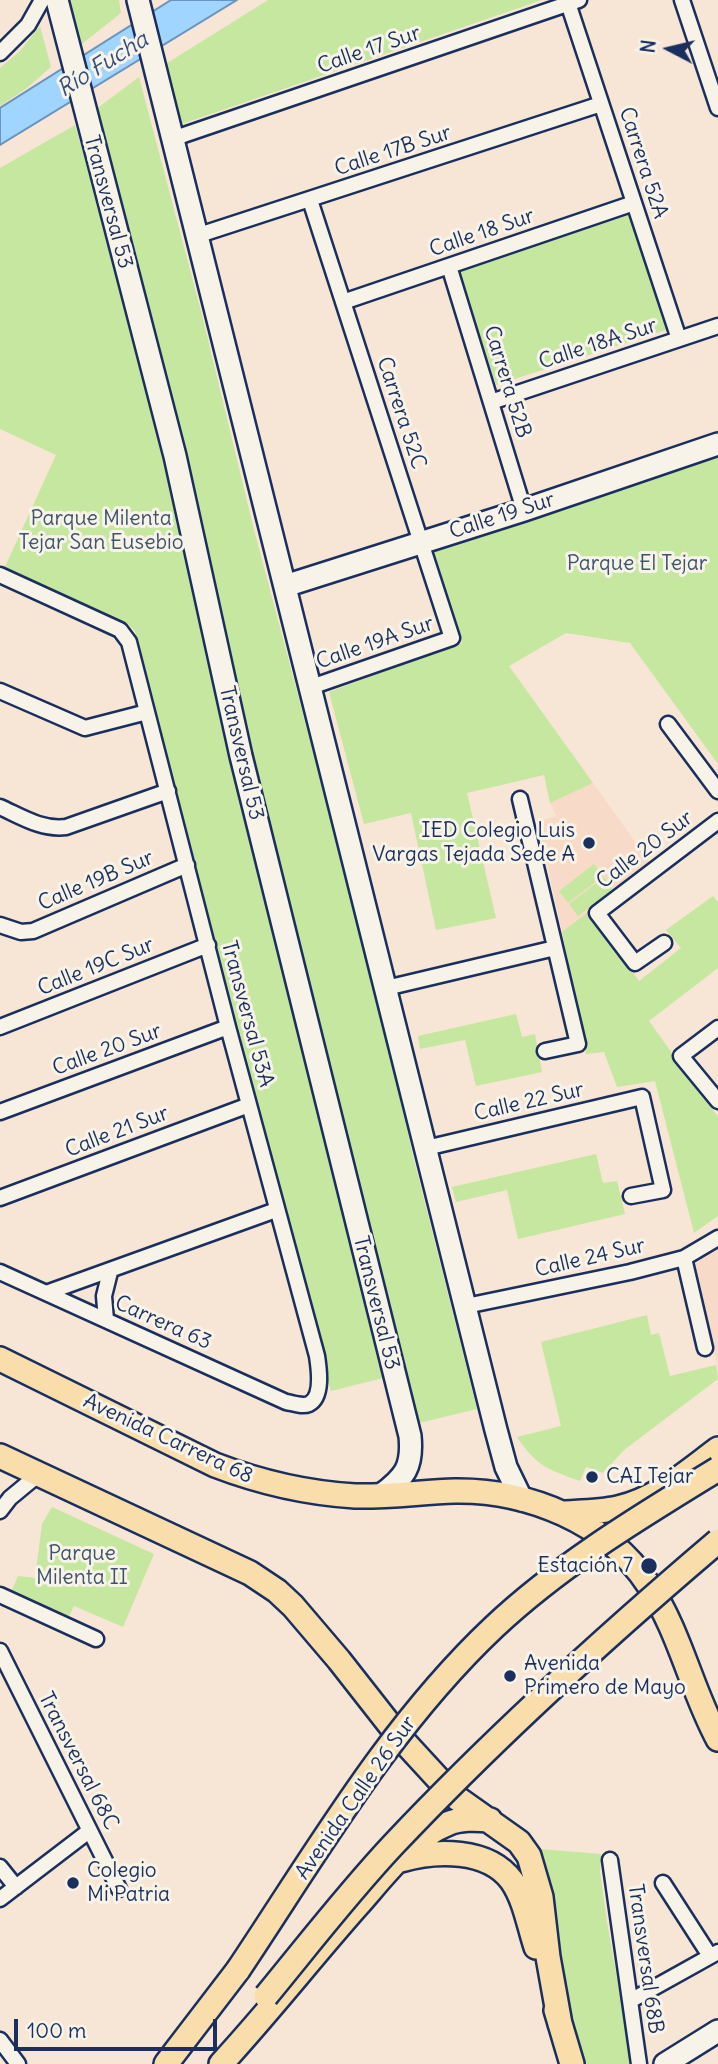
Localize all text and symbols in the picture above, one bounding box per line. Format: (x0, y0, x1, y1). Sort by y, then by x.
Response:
north arrow (634, 14, 704, 84)
street label: Calle 17 Sur (314, 21, 424, 79)
water label: Río Fucha (53, 26, 153, 104)
text: N (635, 38, 661, 54)
street label: Carrera 52A (613, 104, 673, 222)
street label: Calle 17B Sur (331, 120, 455, 182)
street label: Transversal 53 (78, 133, 138, 271)
street label: Calle 18 Sur (426, 203, 538, 263)
street label: Calle 18A Sur (536, 313, 660, 375)
street label: Carrera 52B (478, 323, 536, 441)
street label: Carrera 52C (371, 354, 431, 472)
street label: Calle 19 Sur (446, 487, 558, 545)
park label: Parque Milenta Tejar San Eusebio (18, 506, 184, 556)
park label: Parque El Tejar (567, 551, 707, 577)
street label: Calle 19A Sur (313, 611, 437, 675)
street label: Transversal 53 (213, 683, 269, 823)
street label: Calle 20 Sur (592, 806, 698, 894)
place label: IED Colegio Luis Vargas Tejada Sede A (372, 818, 575, 868)
marker: IED Colegio Luis Vargas Tejada Sede A (581, 835, 597, 851)
street label: Calle 19B Sur (34, 845, 158, 917)
street label: Calle 19C Sur (34, 932, 158, 1002)
street label: Transversal 53A (215, 938, 279, 1090)
street label: Calle 20 Sur (49, 1019, 165, 1081)
street label: Calle 22 Sur (472, 1077, 586, 1127)
street label: Calle 21 Sur (62, 1101, 172, 1163)
street label: Calle 24 Sur (533, 1233, 647, 1283)
street label: Transversal 53 (347, 1234, 405, 1372)
street label: Carrera 63 (111, 1291, 215, 1355)
street label: Avenida Carrera 68 (79, 1389, 257, 1489)
place label: CAI Tejar (606, 1464, 694, 1490)
marker: CAI Tejar (584, 1469, 600, 1485)
park label: Parque Milenta II (36, 1541, 128, 1591)
place label: Estación 7 (537, 1553, 633, 1579)
marker: Estación 7 (639, 1556, 659, 1576)
place label: Avenida Primero de Mayo (524, 1651, 686, 1701)
marker: Avenida Primero de Mayo (502, 1668, 518, 1684)
street label: Transversal 68C (33, 1688, 123, 1834)
street label: Avenida Calle 26 Sur (290, 1711, 422, 1885)
place label: Colegio Mi Patria (87, 1858, 170, 1908)
marker: Colegio Mi Patria (65, 1875, 81, 1891)
street label: Transversal 68B (622, 1883, 668, 2035)
scale bar (18, 2004, 220, 2048)
text: 100 m (27, 2017, 86, 2044)

